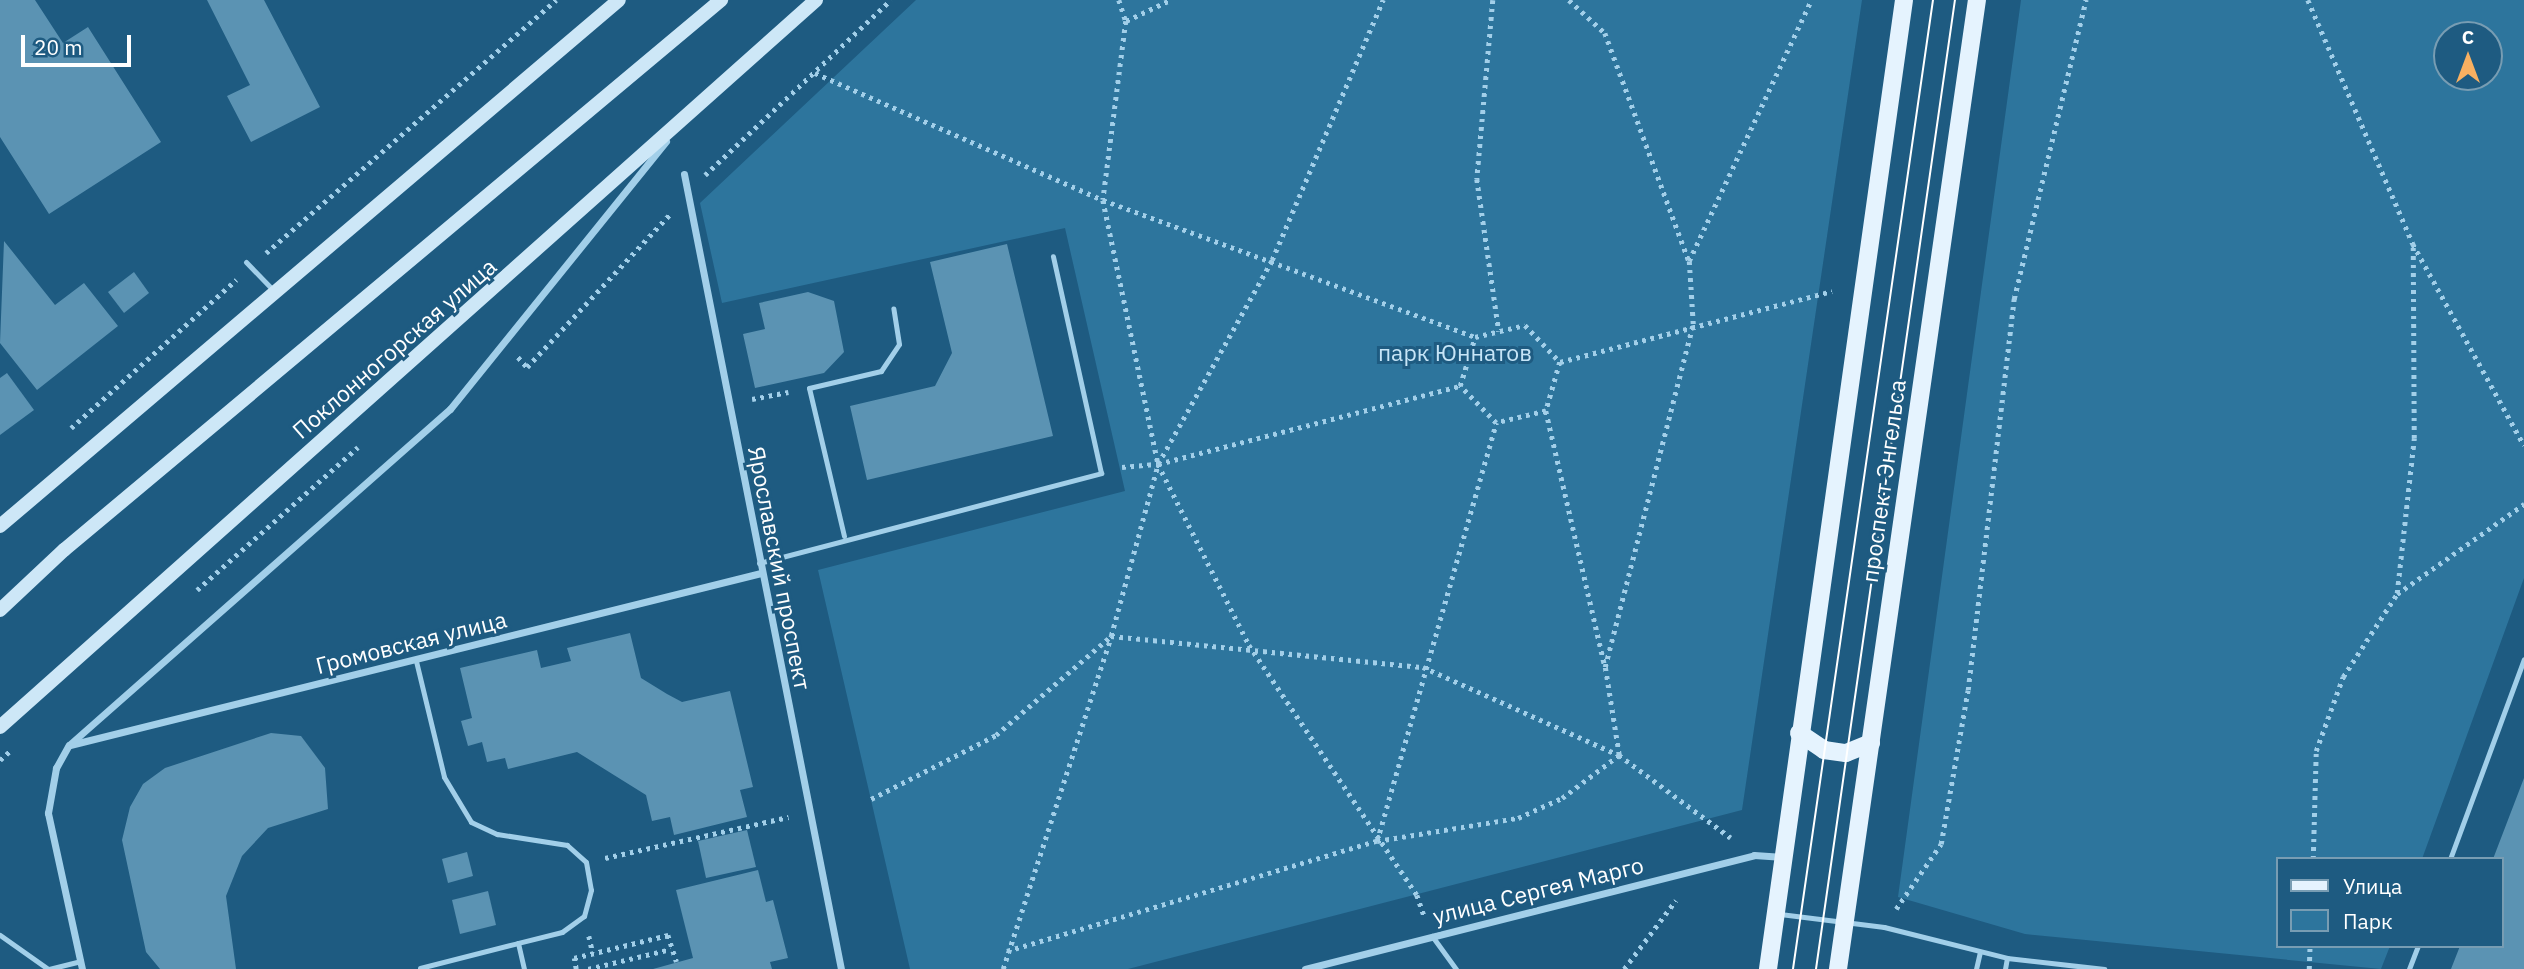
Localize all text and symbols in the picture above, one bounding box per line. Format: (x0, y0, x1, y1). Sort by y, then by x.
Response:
scale bar (24, 21, 135, 65)
north arrow (2433, 21, 2503, 91)
text: С (2462, 25, 2474, 49)
text: 20 m (34, 33, 83, 61)
street label: Поклонногорская улица (287, 252, 501, 444)
park label: парк Юннатов (1378, 338, 1532, 366)
street label: проспект Энгельса (1855, 378, 1911, 584)
street label: Ярославский проспект (743, 444, 817, 692)
street label: Громовская улица (313, 605, 509, 679)
street label: улица Сергея Марго (1430, 850, 1646, 930)
legend (2276, 857, 2503, 948)
text: Улица (2343, 872, 2402, 900)
text: Парк (2343, 907, 2393, 935)

